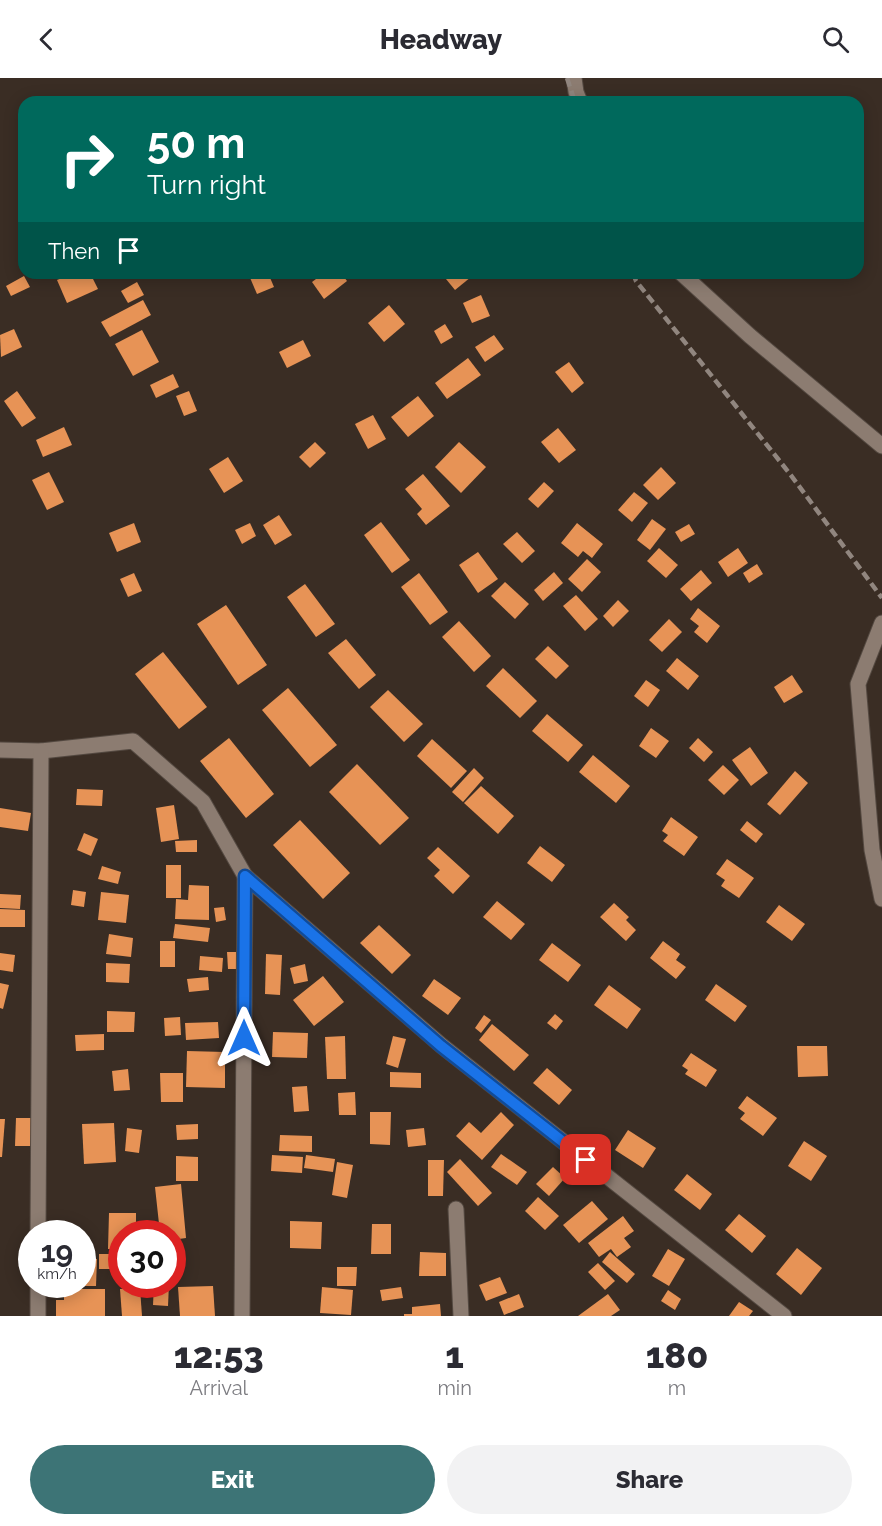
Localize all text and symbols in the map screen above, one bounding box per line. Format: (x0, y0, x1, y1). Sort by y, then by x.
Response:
icon: back (30, 23, 63, 56)
icon: search (819, 23, 852, 56)
text: Headway (380, 24, 502, 55)
text: 50 m (147, 119, 245, 168)
icon: right (48, 120, 126, 198)
text: Turn right (147, 169, 266, 200)
icon: arrive (112, 234, 145, 267)
text: Then (48, 238, 100, 264)
position arrow (212, 1006, 276, 1070)
pin (560, 1134, 611, 1185)
icon: arrive (569, 1143, 602, 1176)
speed limit sign: 30 (108, 1220, 186, 1298)
text: 19 (41, 1234, 73, 1269)
text: km/h (37, 1265, 77, 1283)
text: 12:53 (174, 1334, 264, 1376)
text: 1 (445, 1334, 464, 1376)
text: 180 (646, 1334, 708, 1376)
text: Arrival (189, 1376, 248, 1400)
text: min (437, 1376, 472, 1400)
text: m (668, 1376, 686, 1400)
button: Exit (30, 1445, 435, 1514)
button: Share (447, 1445, 852, 1514)

